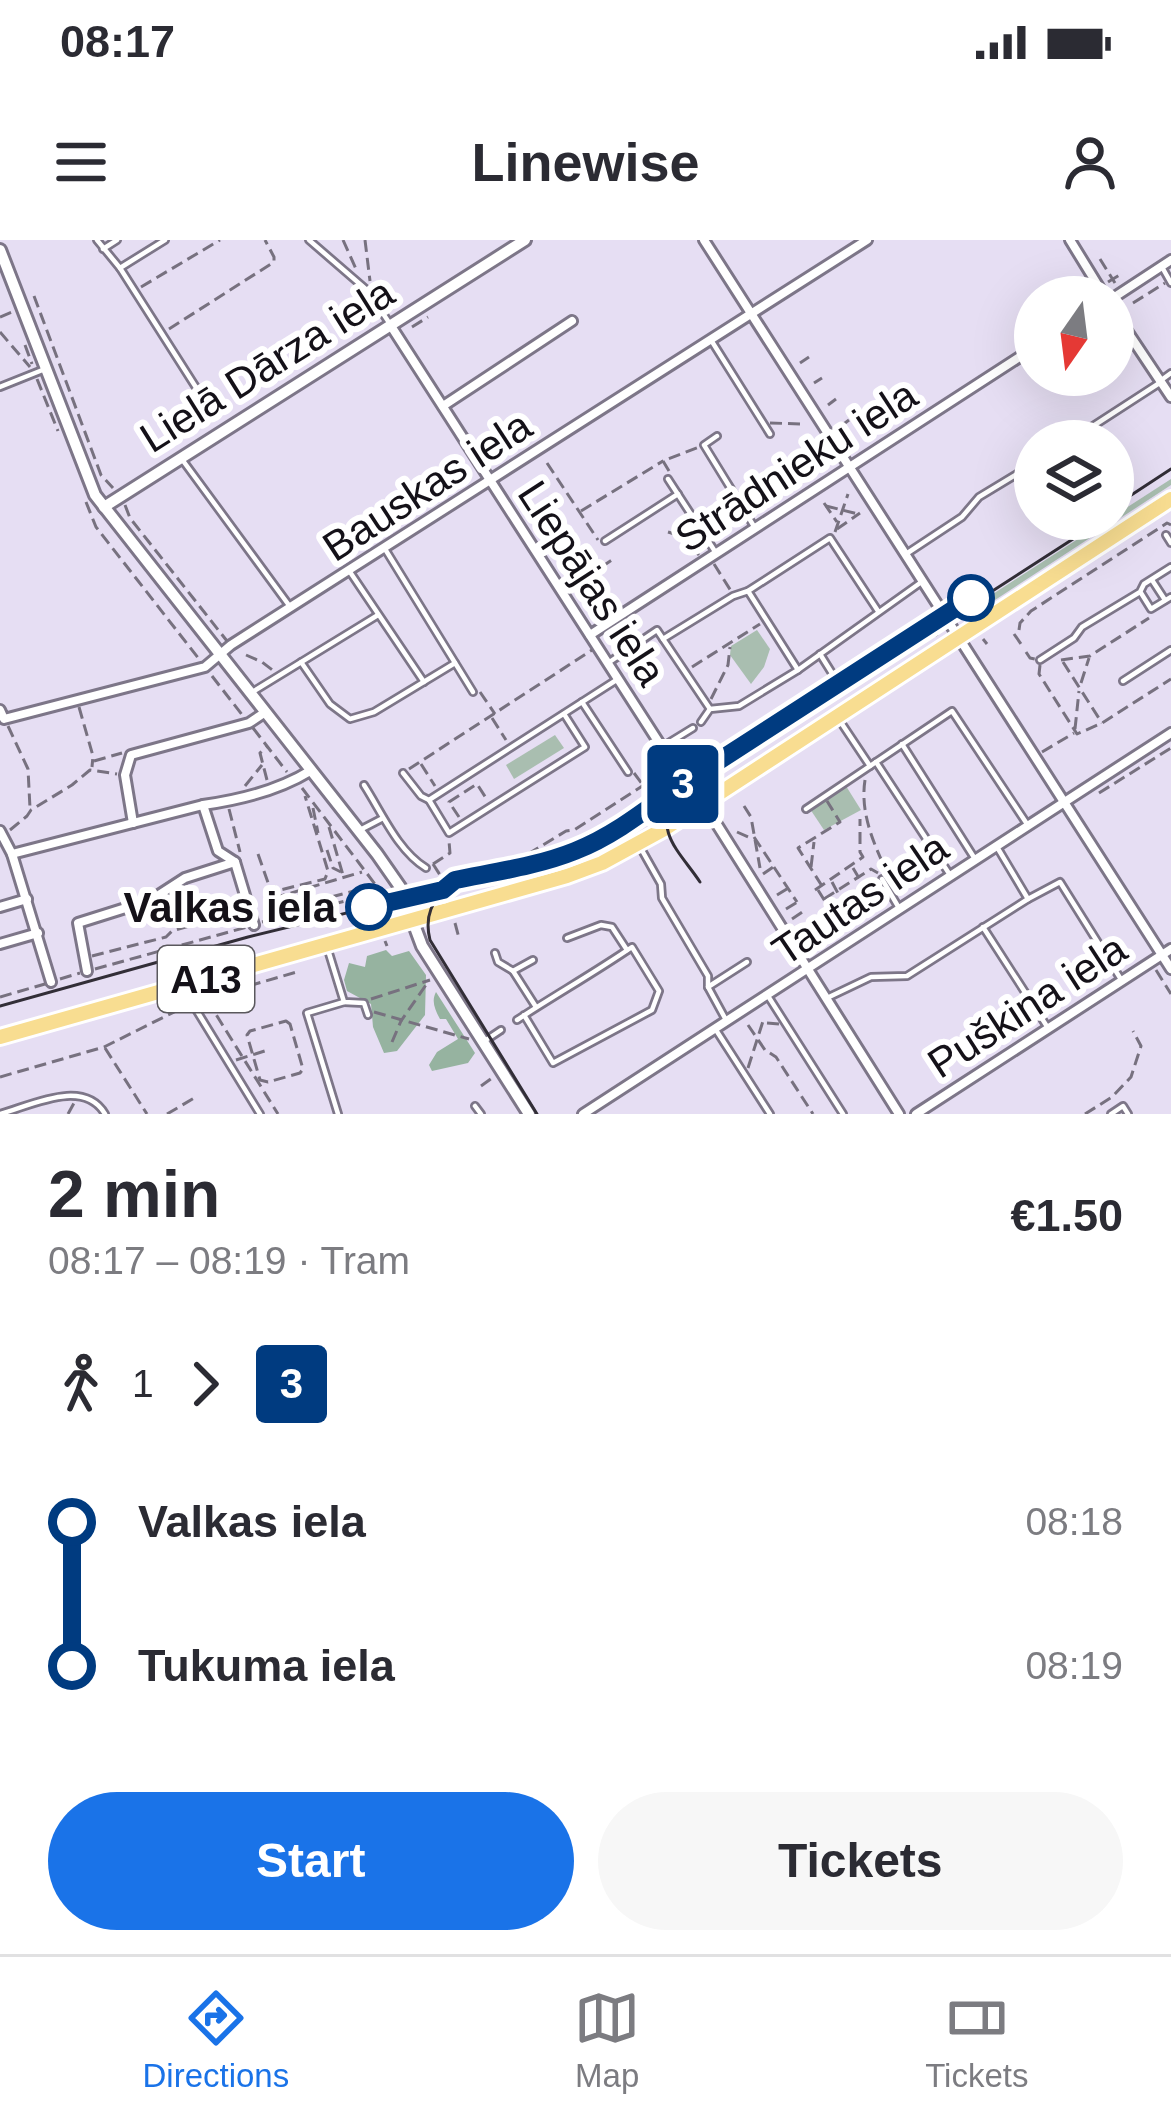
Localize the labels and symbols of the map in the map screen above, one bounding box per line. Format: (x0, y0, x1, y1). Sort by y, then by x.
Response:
street label: Lielā Dārza iela (132, 268, 403, 462)
north arrow (1014, 276, 1134, 396)
street label: Strādnieku iela (667, 370, 926, 561)
street label: Bauskas iela (314, 401, 540, 571)
street label: Liepājas iela (509, 472, 676, 694)
unlabelled marker (949, 576, 993, 620)
line badge: 3 (644, 745, 722, 823)
street label: Tautas iela (764, 823, 957, 975)
place label: Valkas iela (123, 884, 337, 931)
marker: Valkas iela (347, 885, 391, 929)
street label: Puškina iela (919, 924, 1135, 1087)
road number: A13 (158, 946, 254, 1012)

